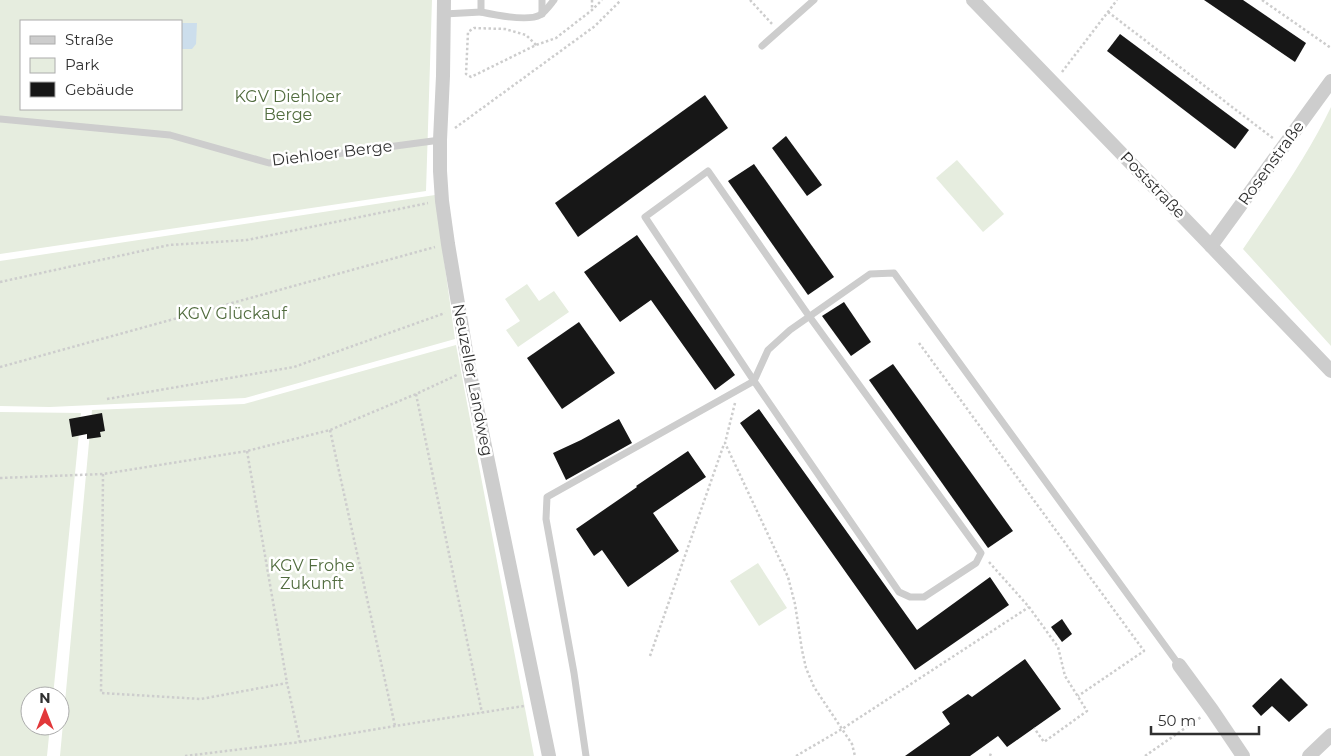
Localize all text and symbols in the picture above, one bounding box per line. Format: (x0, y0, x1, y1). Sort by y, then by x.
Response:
legend (20, 20, 182, 110)
text: Straße (65, 30, 114, 49)
text: Park (65, 55, 99, 74)
text: Gebäude (65, 80, 134, 99)
park label: KGV Diehloer Berge (235, 87, 341, 124)
street label: Rosenstraße (1234, 117, 1308, 209)
street label: Diehloer Berge (271, 136, 393, 170)
street label: Poststraße (1116, 148, 1190, 222)
street label: Neuzeller Landweg (449, 302, 497, 458)
park label: KGV Glückauf (177, 304, 287, 323)
park label: KGV Frohe Zukunft (269, 556, 355, 593)
north arrow (20, 686, 70, 736)
text: N (39, 689, 51, 707)
scale bar (1151, 704, 1258, 736)
text: 50 m (1158, 711, 1196, 730)

